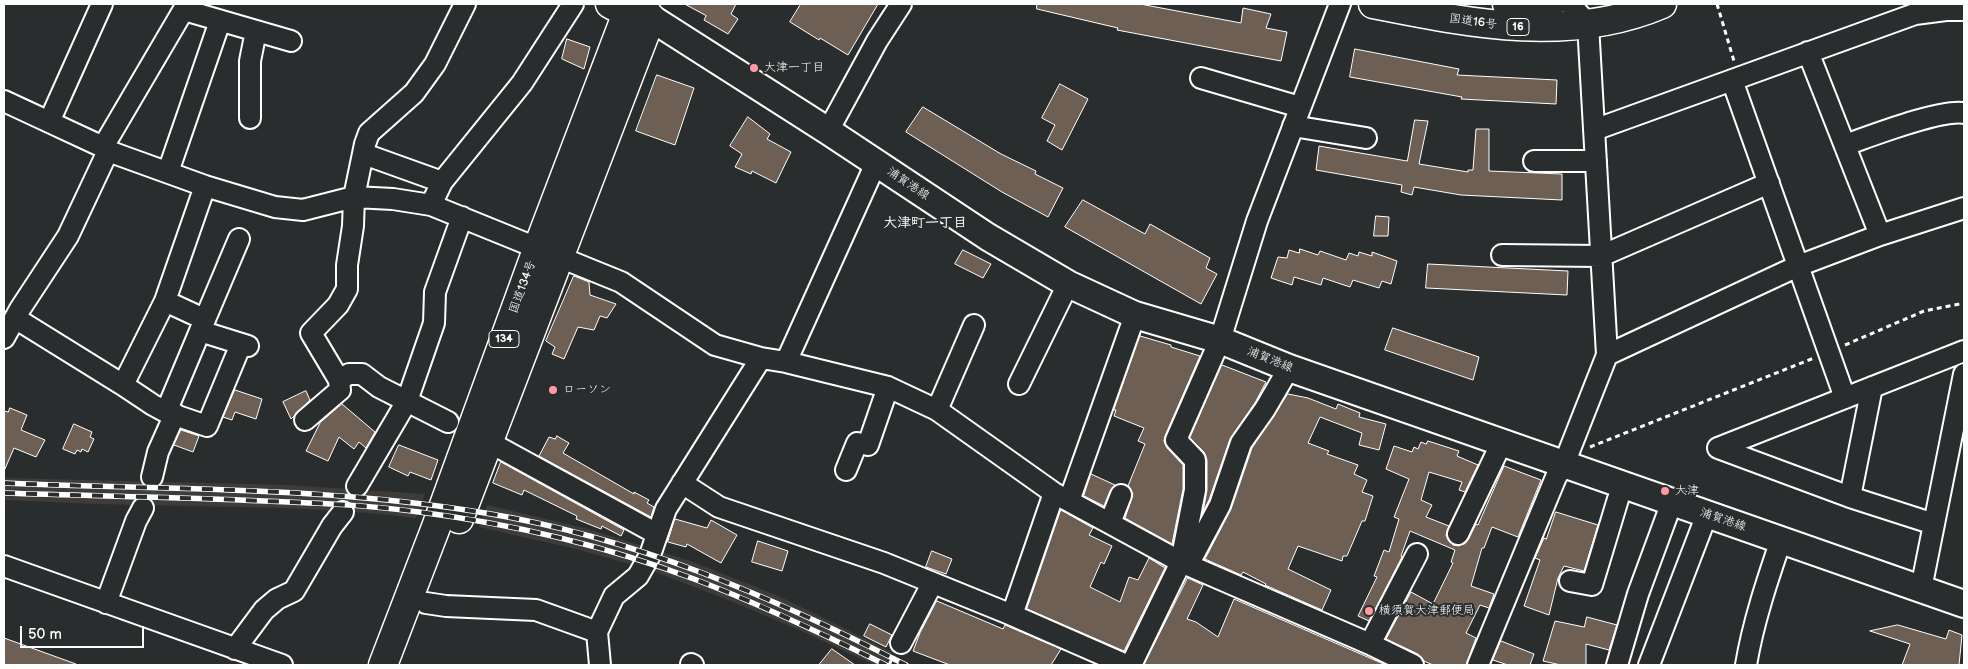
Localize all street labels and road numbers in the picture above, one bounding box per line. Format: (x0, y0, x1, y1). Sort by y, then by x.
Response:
street label: 国道16号 (1448, 12, 1498, 32)
road number: 16 (1507, 18, 1529, 36)
street label: 浦賀港線 (884, 165, 932, 203)
street label: 国道134号 (507, 259, 539, 315)
road number: 134 (489, 330, 519, 348)
street label: 浦賀港線 (1245, 344, 1295, 376)
street label: 浦賀港線 (1698, 505, 1748, 535)

